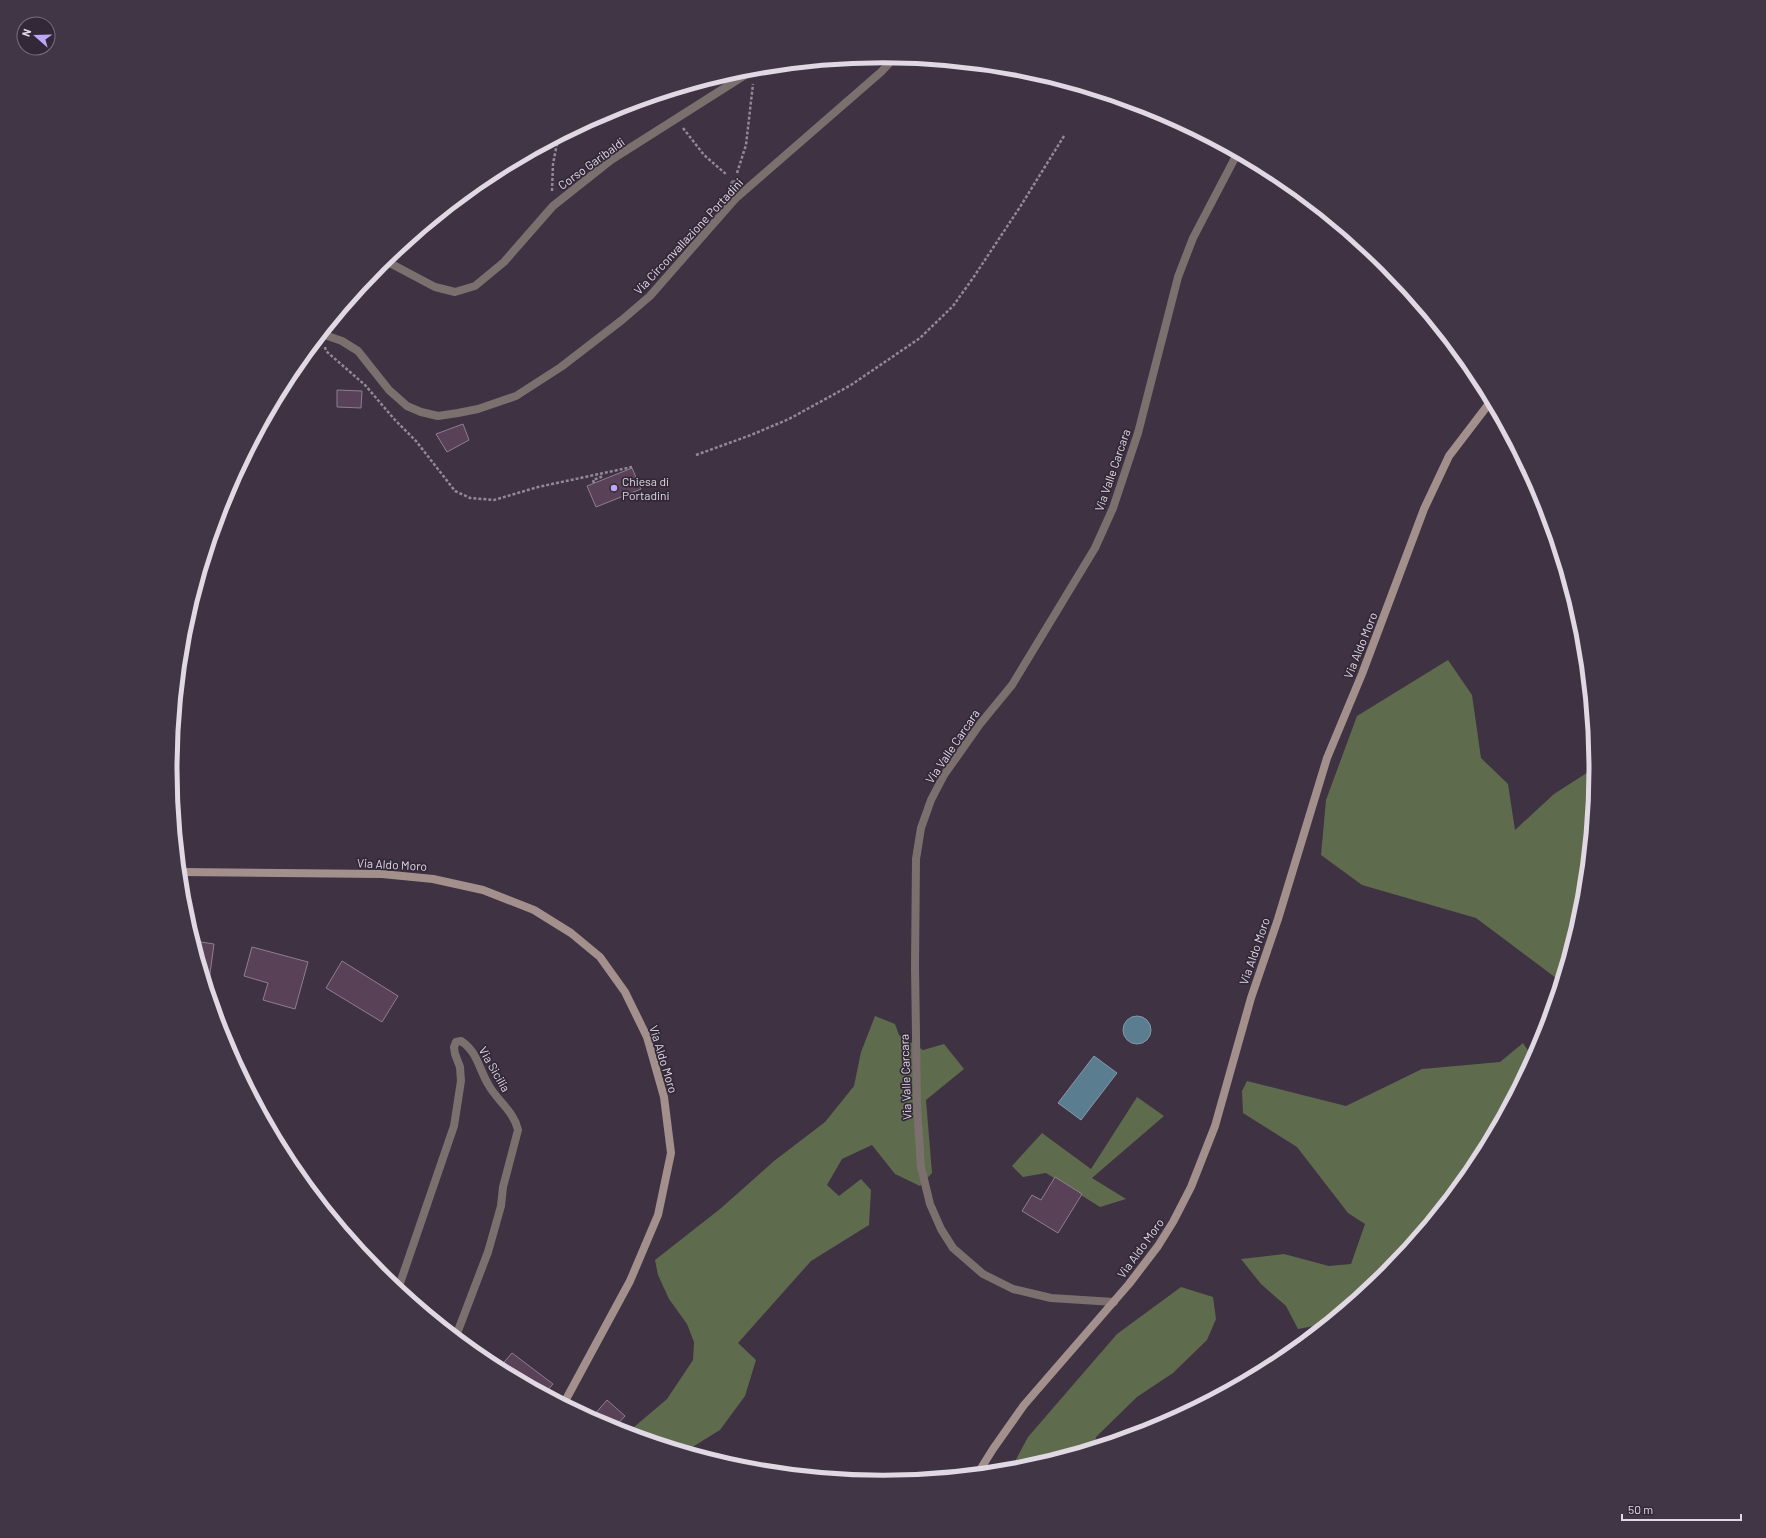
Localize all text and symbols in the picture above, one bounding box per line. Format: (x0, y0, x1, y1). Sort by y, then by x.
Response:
north arrow (16, 16, 56, 56)
text: N (19, 27, 33, 38)
street label: Corso Garibaldi (555, 134, 627, 192)
street label: Via Circonvallazione Portadini (631, 175, 745, 297)
street label: Via Valle Carcara (1091, 427, 1133, 513)
place label: Chiesa di Portadini (622, 474, 670, 502)
marker: Chiesa di Portadini (609, 483, 619, 493)
street label: Via Aldo Moro (1340, 610, 1380, 680)
street label: Via Valle Carcara (922, 706, 982, 786)
street label: Via Aldo Moro (357, 855, 427, 873)
street label: Via Aldo Moro (1236, 916, 1272, 986)
street label: Via Aldo Moro (647, 1023, 681, 1095)
street label: Via Valle Carcara (897, 1034, 913, 1120)
street label: Via Sicilia (476, 1044, 514, 1094)
street label: Via Aldo Moro (1114, 1216, 1166, 1280)
scale bar (1622, 1496, 1741, 1522)
text: 50 m (1628, 1502, 1653, 1516)

